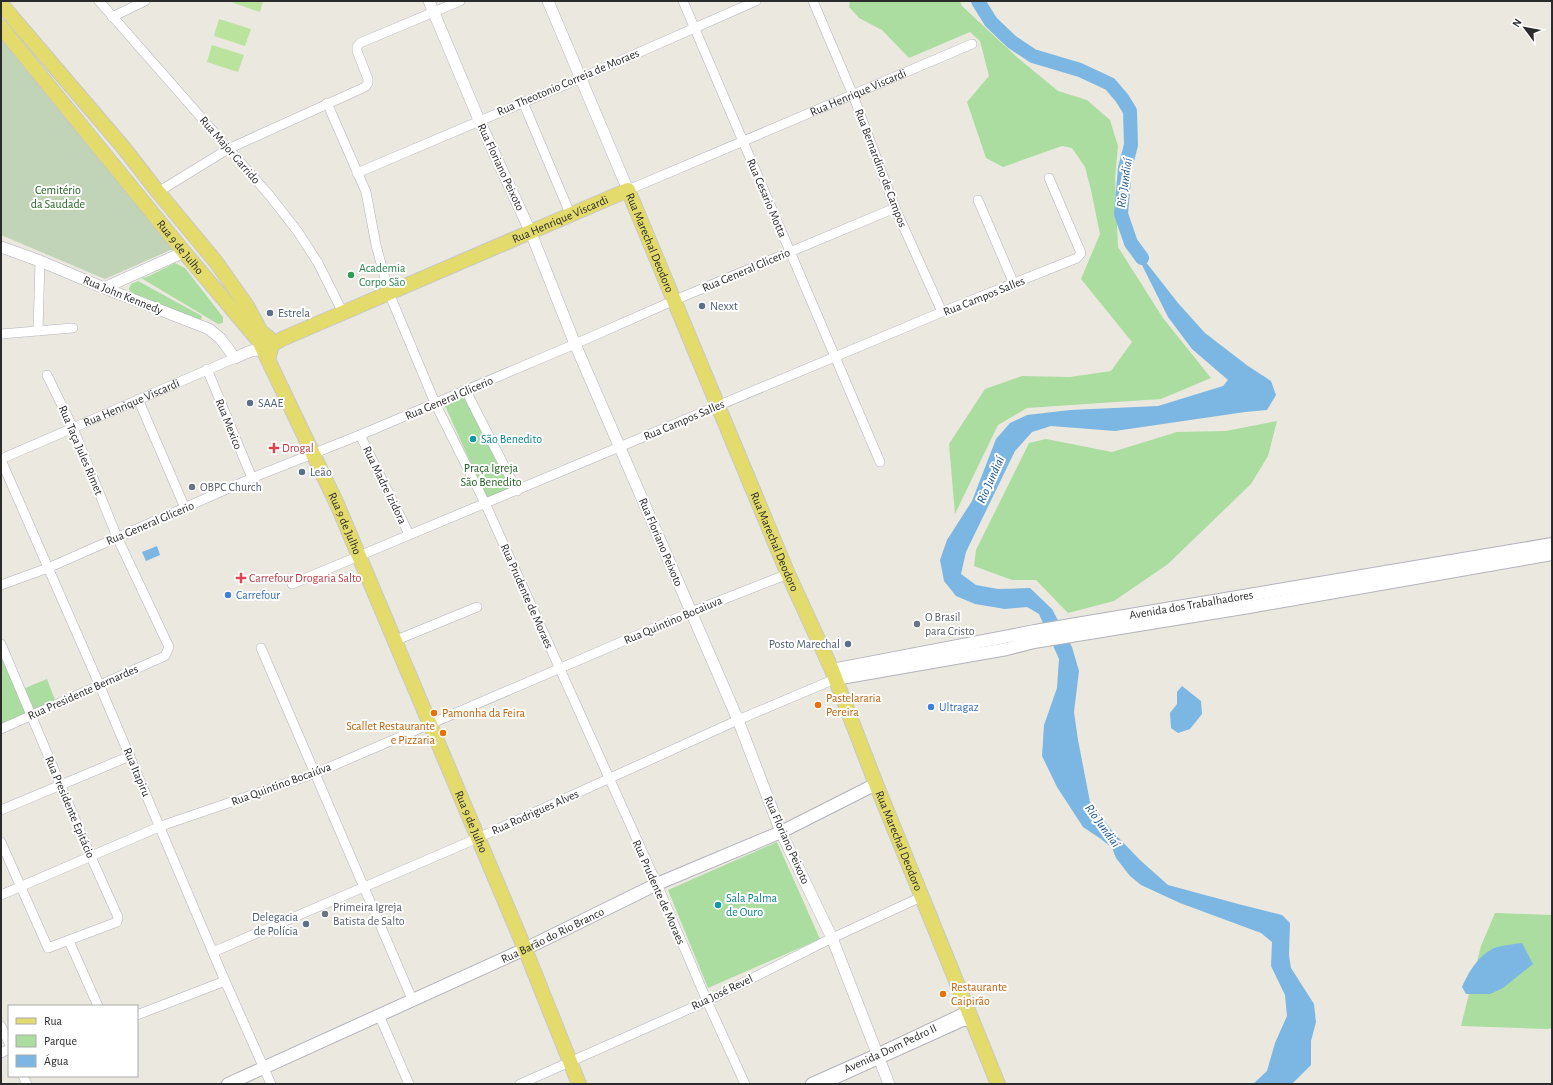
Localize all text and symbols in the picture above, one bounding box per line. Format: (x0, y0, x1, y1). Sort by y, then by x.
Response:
north arrow (1505, 8, 1545, 48)
text: N (1510, 17, 1524, 29)
street label: Rua Theotonio Correia de Moraes (495, 47, 641, 117)
street label: Rua Henrique Viscardi (808, 67, 908, 118)
street label: Rua Bernardino de Campos (853, 107, 909, 229)
street label: Rua Major Garrido (197, 114, 262, 187)
street label: Rua Floriano Peixoto (476, 121, 527, 213)
water label: Rio Jundiaí (1115, 156, 1135, 209)
street label: Rua Cesario Motta (745, 157, 789, 240)
park label: Cemitério da Saudade (31, 184, 85, 210)
street label: Rua Marechal Deodoro (624, 191, 676, 294)
street label: Rua Henrique Viscardi (510, 193, 610, 245)
street label: Rua 9 de Julho (155, 218, 206, 277)
street label: Rua General Glicerio (700, 246, 792, 294)
place label: Academia Corpo São (359, 262, 406, 288)
marker: Academia Corpo São (346, 270, 356, 280)
street label: Rua John Kennedy (81, 274, 165, 317)
street label: Rua Campos Salles (942, 274, 1026, 318)
place label: Nexxt (710, 300, 738, 312)
marker: Nexxt (697, 301, 707, 311)
place label: Estrela (278, 307, 310, 319)
marker: Estrela (265, 308, 275, 318)
street label: Rua General Glicerio (403, 374, 495, 422)
street label: Rua Henrique Viscardi (82, 377, 181, 429)
street label: Rua Mexico (213, 397, 245, 451)
place label: SAAE (258, 397, 284, 409)
marker: SAAE (245, 398, 255, 408)
street label: Rua Campos Salles (642, 398, 726, 442)
street label: Rua Taça Jules Rimet (57, 404, 105, 497)
place label: São Benedito (481, 433, 542, 445)
marker: São Benedito (468, 434, 478, 444)
place label: Drogal (282, 442, 314, 454)
marker: Drogal (269, 443, 279, 453)
street label: Rua Madre Izidora (361, 444, 409, 526)
water label: Rio Jundiaí (975, 453, 1008, 505)
park label: Praça Igreja São Benedito (460, 462, 522, 488)
place label: Leão (310, 466, 332, 478)
marker: Leão (297, 467, 307, 477)
place label: OBPC Church (200, 481, 262, 493)
marker: OBPC Church (187, 482, 197, 492)
street label: Rua 9 de Julho (326, 490, 364, 556)
street label: Rua Marechal Deodoro (749, 490, 801, 593)
street label: Rua Floriano Peixoto (637, 496, 685, 588)
street label: Rua General Glicerio (104, 499, 196, 547)
street label: Rua Prudente de Moraes (498, 542, 556, 650)
place label: Carrefour Drogaria Salto (249, 572, 362, 584)
marker: Carrefour Drogaria Salto (236, 573, 246, 583)
street label: Avenida dos Trabalhadores (1128, 588, 1254, 621)
place label: Carrefour (236, 589, 280, 601)
marker: Carrefour (223, 590, 233, 600)
street label: Rua Quintino Bocaiuva (622, 594, 725, 647)
place label: O Brasil para Cristo (925, 611, 975, 637)
marker: O Brasil para Cristo (912, 619, 922, 629)
place label: Posto Marechal (769, 638, 840, 650)
marker: Posto Marechal (843, 639, 853, 649)
street label: Rua Presidente Bernardes (26, 662, 140, 722)
place label: Pastelararia Pereira (826, 692, 881, 718)
marker: Pastelararia Pereira (813, 700, 823, 710)
place label: Ultragaz (939, 701, 979, 713)
marker: Ultragaz (926, 702, 936, 712)
place label: Pamonha da Feira (442, 707, 525, 719)
marker: Pamonha da Feira (429, 708, 439, 718)
place label: Scallet Restaurante e Pizzaria (346, 720, 435, 746)
marker: Scallet Restaurante e Pizzaria (438, 728, 448, 738)
street label: Rua Itapiru (121, 746, 153, 798)
street label: Rua Presidente Epitácio (43, 754, 97, 860)
street label: Rua Quintino Bocaiúva (229, 760, 333, 809)
street label: Rua Rodrigues Alves (490, 787, 580, 837)
street label: Rua 9 de Julho (453, 789, 490, 855)
street label: Rua Marechal Deodoro (873, 789, 925, 893)
street label: Rua Floriano Peixoto (762, 794, 812, 886)
water label: Rio Jundiaí (1082, 802, 1123, 851)
street label: Rua Prudente de Moraes (630, 838, 688, 946)
place label: Sala Palma de Ouro (726, 892, 777, 918)
marker: Sala Palma de Ouro (713, 900, 723, 910)
place label: Primeira Igreja Batista de Salto (333, 901, 405, 927)
street label: Rua Barão do Rio Branco (499, 905, 606, 965)
marker: Primeira Igreja Batista de Salto (320, 909, 330, 919)
place label: Delegacia de Polícia (252, 911, 298, 937)
marker: Delegacia de Polícia (301, 919, 311, 929)
street label: Rua José Revel (689, 972, 755, 1012)
place label: Restaurante Caipirão (951, 981, 1007, 1007)
marker: Restaurante Caipirão (938, 989, 948, 999)
legend (8, 1005, 138, 1077)
text: Rua (44, 1015, 63, 1027)
street label: Avenida Dom Pedro II (842, 1022, 939, 1075)
text: Parque (44, 1035, 77, 1047)
text: Água (44, 1054, 69, 1067)

